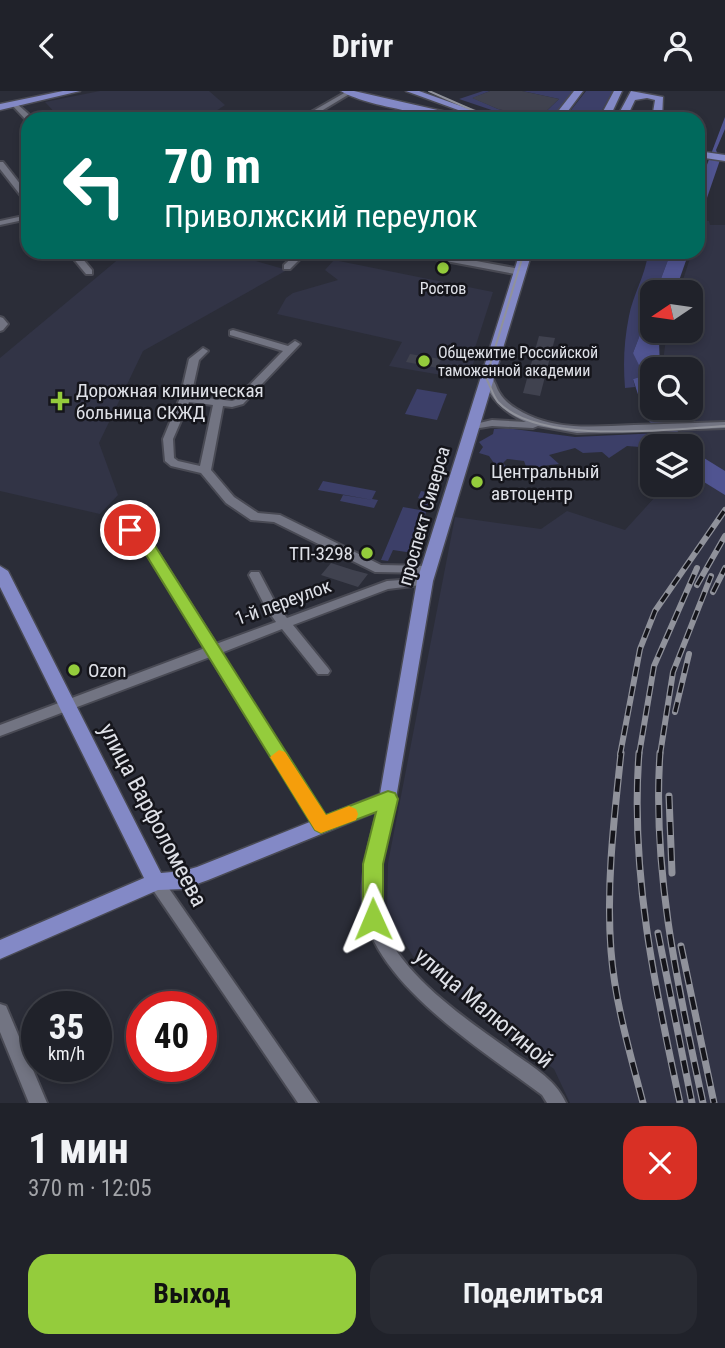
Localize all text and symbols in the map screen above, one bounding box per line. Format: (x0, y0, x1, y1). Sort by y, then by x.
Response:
icon: back (28, 27, 66, 65)
text: Drivr (332, 27, 393, 65)
icon: person (659, 27, 697, 65)
text: 70 m (164, 138, 261, 195)
icon: left (49, 140, 140, 231)
text: Приволжский переулок (164, 197, 478, 235)
marker: Ростов (435, 260, 451, 276)
place label: Ростов (420, 279, 466, 298)
north arrow (640, 280, 704, 343)
map controls (640, 280, 703, 497)
place label: Общежитие Российской таможенной академии (438, 343, 598, 380)
marker: Общежитие Российской таможенной академии (416, 353, 432, 369)
button: search (640, 357, 703, 420)
place label: Дорожная клиническая больница СКЖД (76, 379, 264, 424)
marker: Дорожная клиническая больница СКЖД (50, 391, 70, 411)
button: layers (640, 434, 703, 497)
street label: проспект Сиверса (393, 444, 455, 588)
place label: Центральный автоцентр (491, 460, 599, 505)
marker: Центральный автоцентр (469, 474, 485, 490)
pin (100, 500, 160, 560)
icon: arrive (111, 511, 149, 549)
place label: ТП-3298 (289, 542, 353, 565)
marker: ТП-3298 (359, 545, 375, 561)
street label: 1-й переулок (232, 574, 334, 630)
place label: Ozon (88, 659, 126, 682)
marker: Ozon (66, 662, 82, 678)
street label: улица Варфоломеева (93, 719, 213, 911)
position arrow (336, 882, 410, 956)
street label: улица Малюгиной (409, 942, 559, 1074)
speed limit sign: 40 (126, 991, 217, 1082)
text: 35 (49, 1007, 84, 1048)
text: km/h (48, 1043, 85, 1064)
text: 1 мин (28, 1124, 129, 1173)
button: close (623, 1126, 697, 1200)
text: 370 m · 12:05 (28, 1175, 152, 1202)
button: Выход (28, 1254, 356, 1334)
button: Поделиться (370, 1254, 697, 1334)

